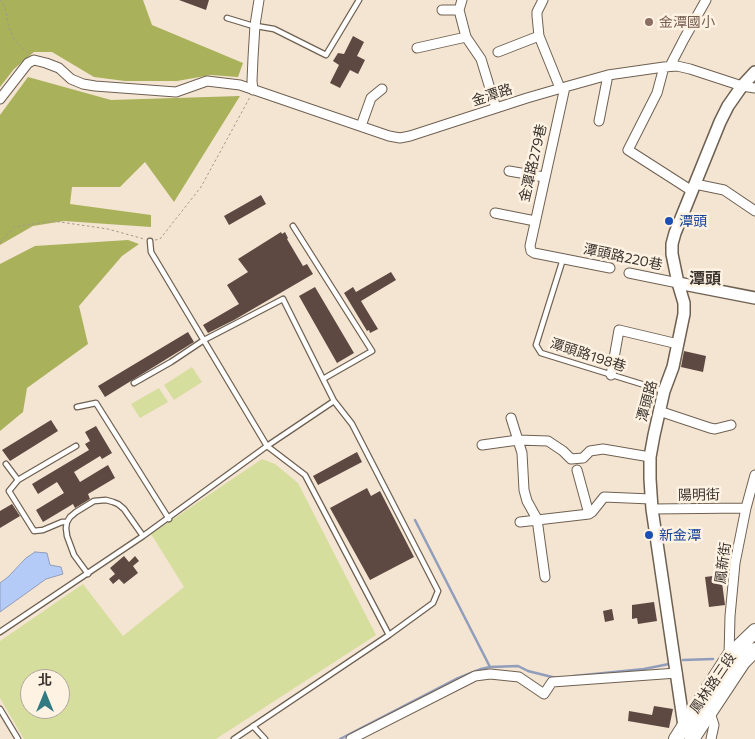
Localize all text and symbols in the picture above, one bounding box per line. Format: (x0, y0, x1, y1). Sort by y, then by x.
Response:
place label: 金潭國小 (659, 14, 715, 30)
marker: 金潭國小 (643, 16, 655, 28)
street label: 金潭路 (469, 81, 515, 109)
street label: 金潭路279巷 (516, 122, 550, 204)
place label: 潭頭 (679, 213, 707, 229)
marker: 潭頭 (663, 215, 675, 227)
street label: 潭頭路220巷 (582, 240, 664, 274)
district label: 潭頭 (689, 269, 721, 289)
street label: 潭頭路198巷 (548, 335, 628, 375)
street label: 潭頭路 (633, 379, 661, 423)
street label: 陽明街 (678, 486, 720, 504)
place label: 新金潭 (659, 527, 701, 543)
marker: 新金潭 (643, 529, 655, 541)
street label: 鳳新街 (712, 541, 734, 585)
street label: 鳳林路三段 (686, 649, 740, 717)
north arrow (20, 669, 70, 719)
text: 北 (38, 671, 52, 688)

